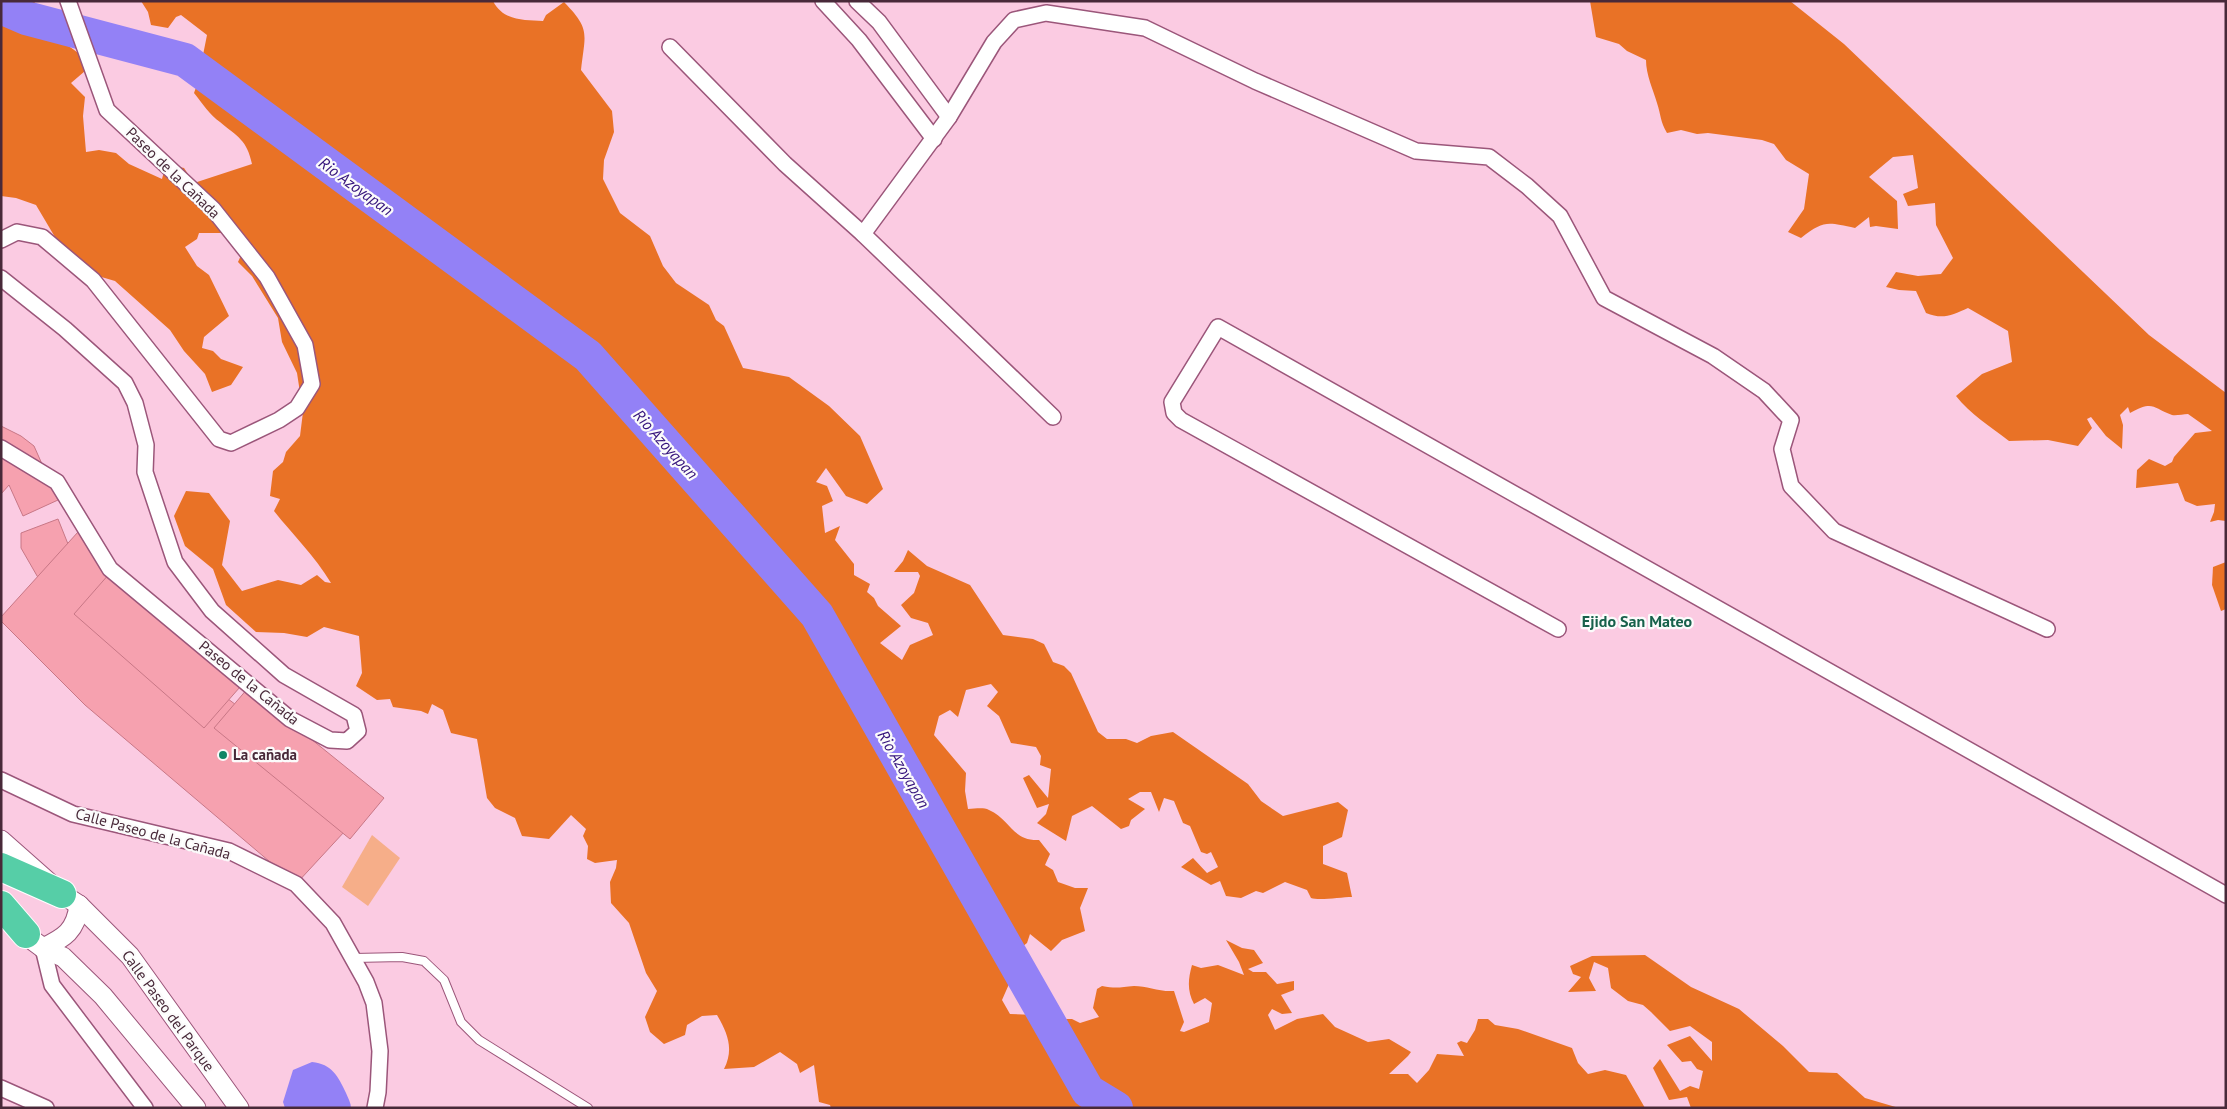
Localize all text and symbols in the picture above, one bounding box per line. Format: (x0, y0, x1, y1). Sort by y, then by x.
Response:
street label: Paseo de la Cañada (122, 123, 224, 222)
water label: Rio Azoyapan (315, 152, 397, 220)
water label: Rio Azoyapan (630, 405, 702, 483)
district label: Ejido San Mateo (1582, 611, 1693, 631)
street label: Paseo de la Cañada (195, 636, 303, 729)
water label: Rio Azoyapan (874, 726, 934, 812)
place label: La cañada (233, 745, 297, 764)
marker: La cañada (217, 749, 229, 761)
street label: Calle Paseo de la Cañada (74, 804, 233, 863)
street label: Calle Paseo del Parque (118, 946, 219, 1075)

